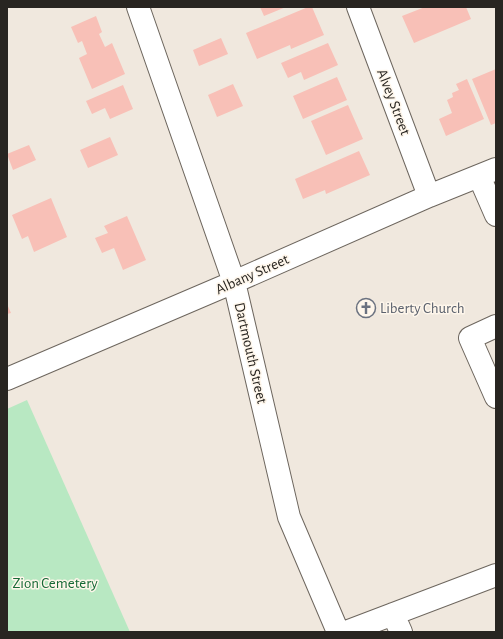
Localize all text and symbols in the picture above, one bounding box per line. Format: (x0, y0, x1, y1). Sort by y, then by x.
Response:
street label: Alvey Street (374, 67, 413, 138)
street label: Albany Street (213, 252, 291, 297)
church icon: Liberty Church (355, 297, 377, 319)
street label: Dartmouth Street (232, 301, 270, 405)
place label: Liberty Church (380, 301, 465, 316)
park label: Zion Cemetery (12, 576, 98, 591)

